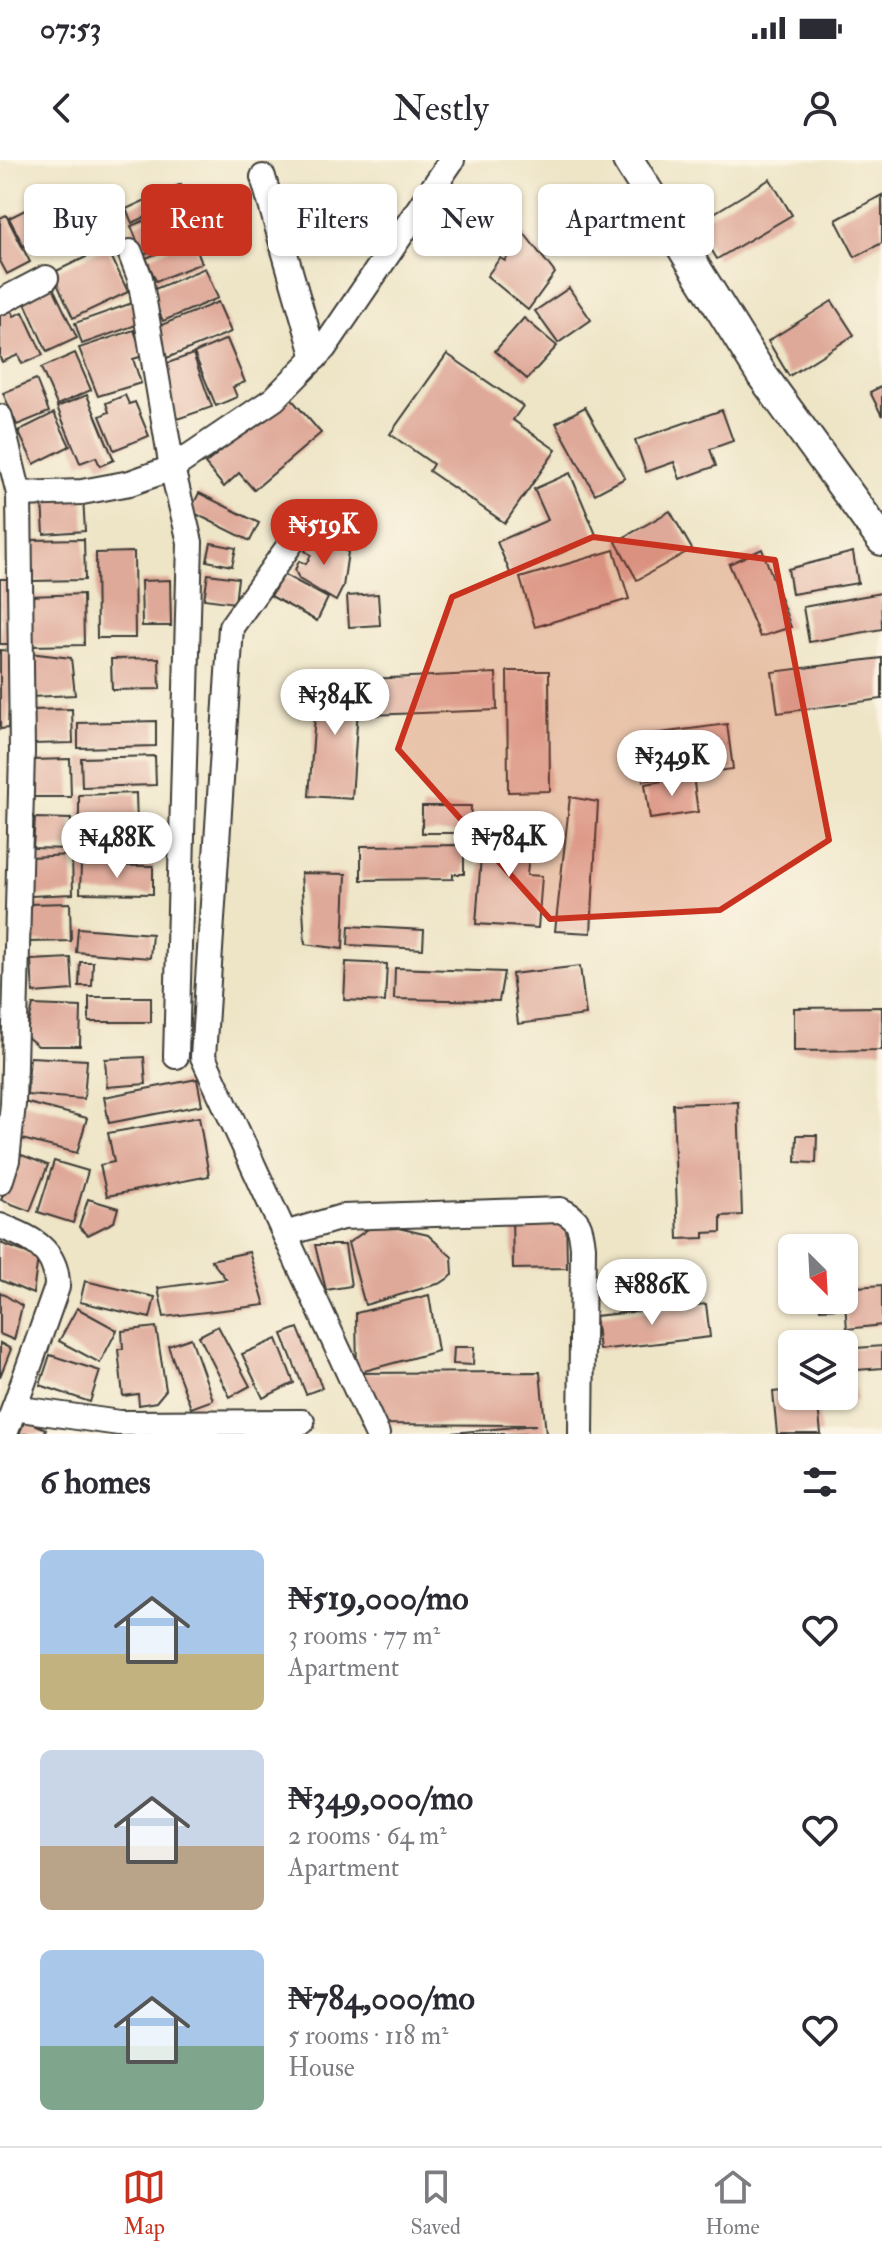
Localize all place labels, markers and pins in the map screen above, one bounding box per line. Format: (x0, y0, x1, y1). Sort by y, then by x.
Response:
pin: ₦519K (268, 499, 380, 567)
pin: ₦384K (279, 669, 391, 737)
pin: ₦349K (616, 730, 728, 798)
pin: ₦784K (453, 811, 565, 879)
pin: ₦488K (61, 812, 173, 880)
pin: ₦886K (596, 1259, 708, 1327)

